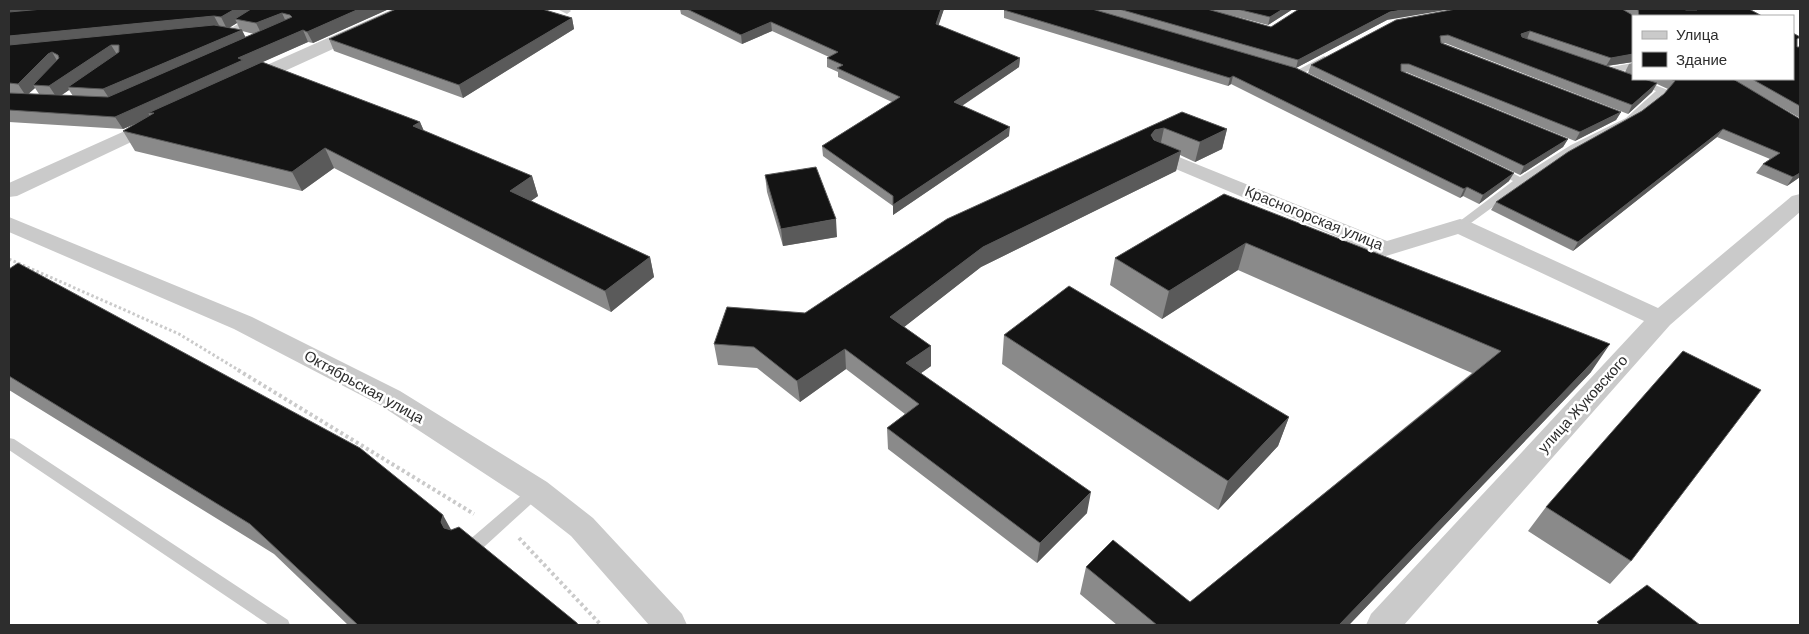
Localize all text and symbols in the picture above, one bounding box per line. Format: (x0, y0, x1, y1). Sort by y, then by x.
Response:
legend (1632, 15, 1794, 80)
text: Улица (1676, 25, 1719, 45)
text: Здание (1676, 50, 1727, 70)
street label: Красногорская улица (1242, 181, 1387, 255)
street label: Октябрьская улица (300, 346, 428, 429)
street label: улица Жуковского (1534, 351, 1632, 457)

